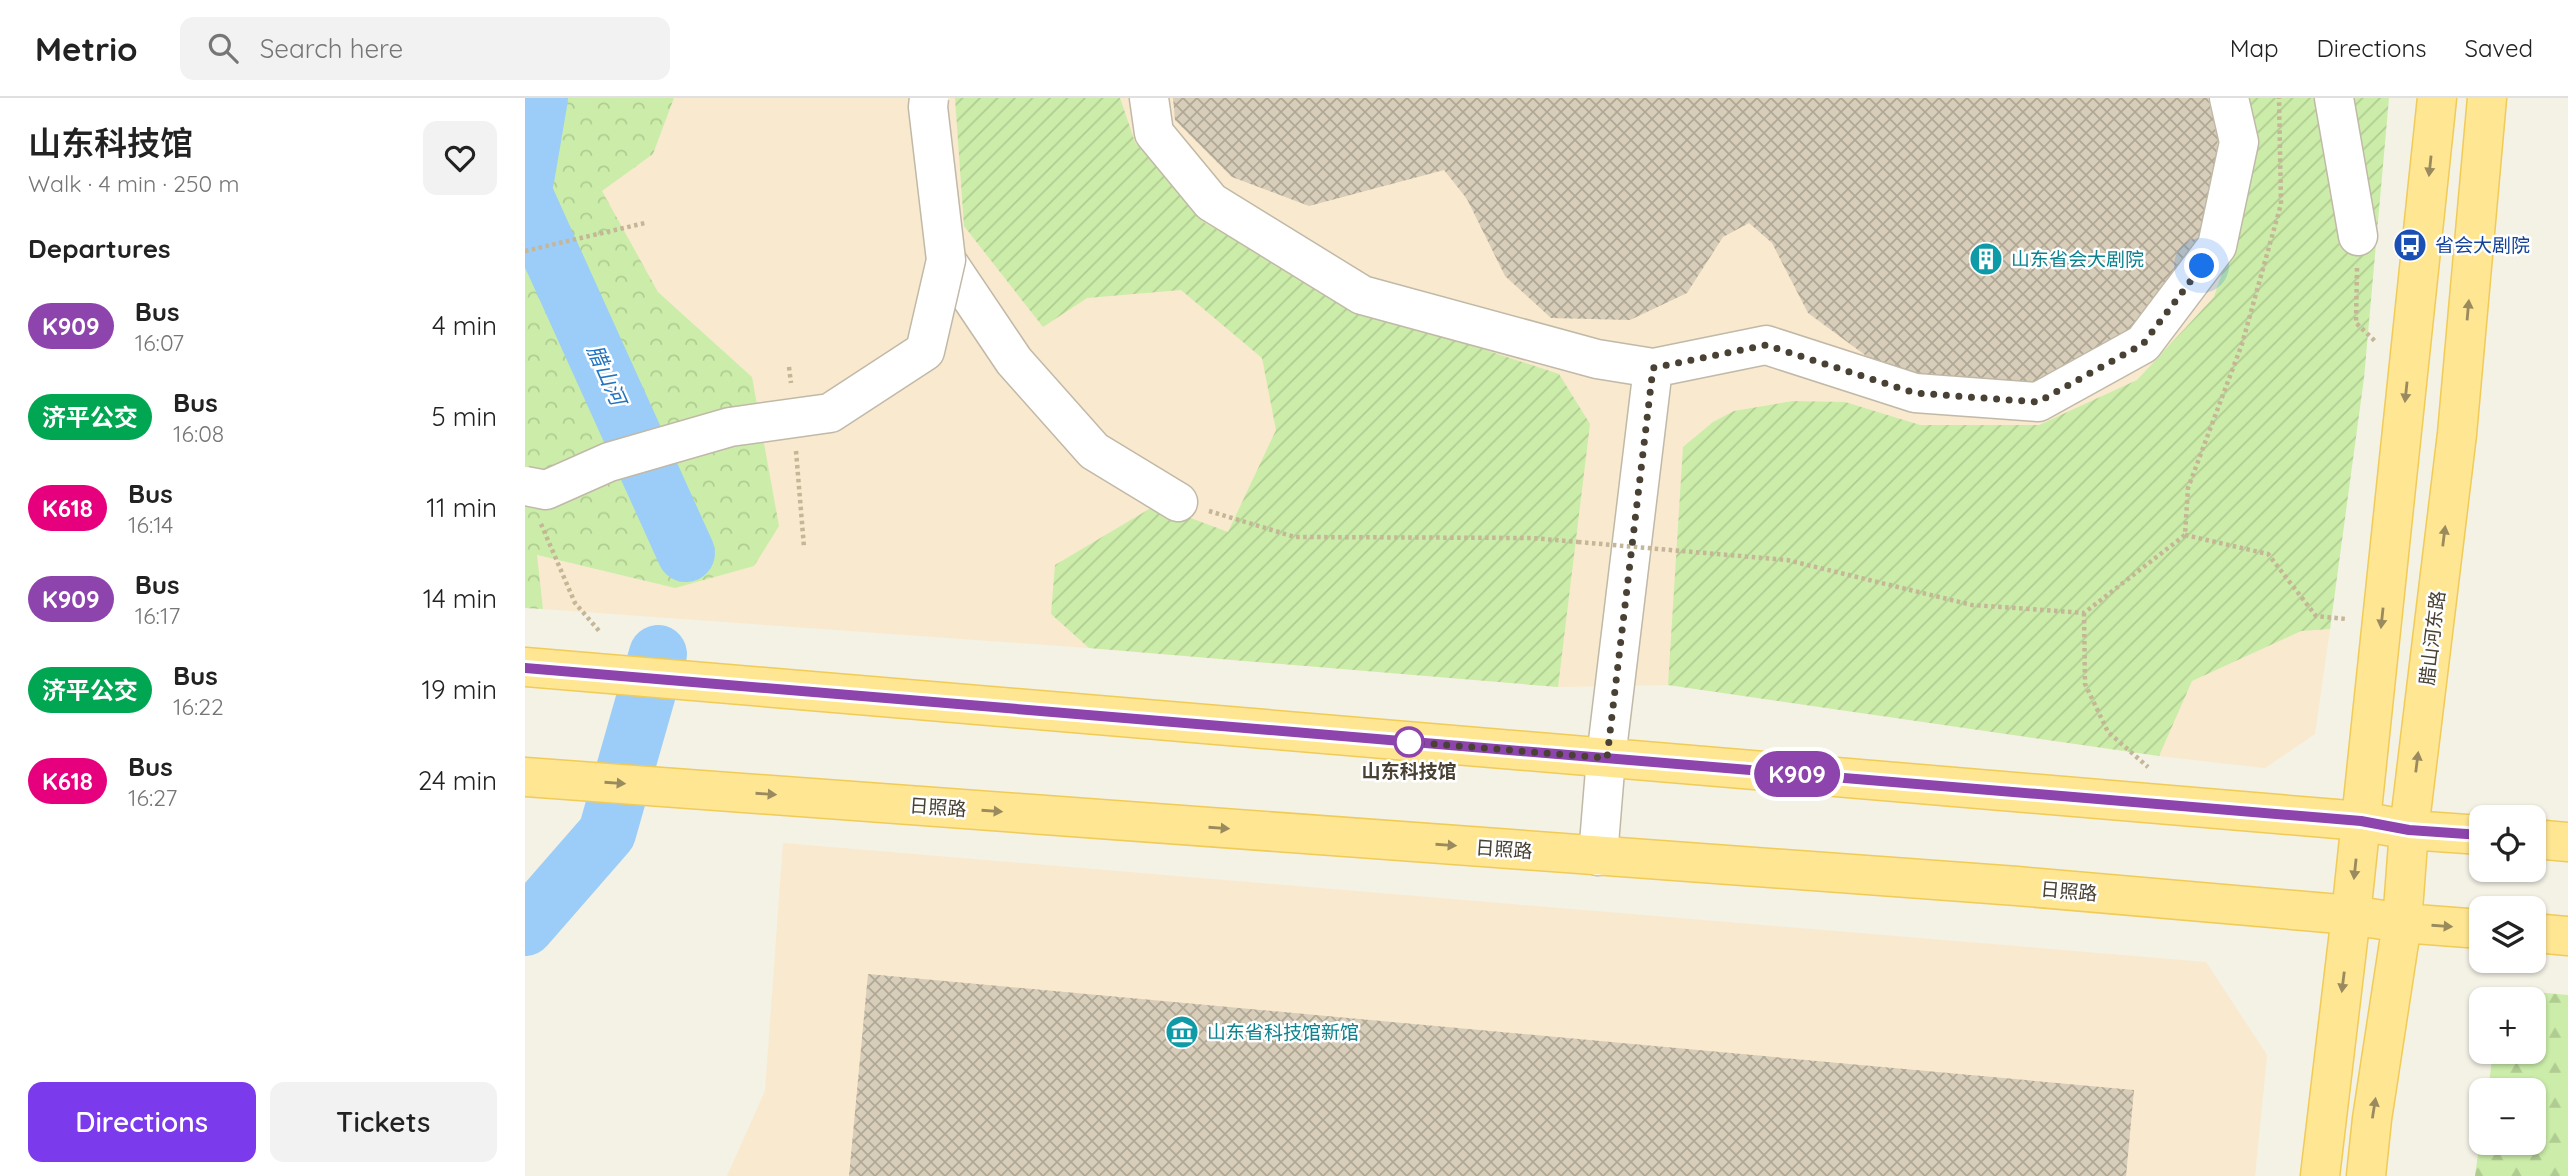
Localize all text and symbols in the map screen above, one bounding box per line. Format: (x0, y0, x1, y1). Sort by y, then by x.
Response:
search box (180, 17, 670, 80)
text: Metrio (35, 28, 138, 69)
icon: search (204, 29, 242, 67)
text: Search here (260, 32, 403, 65)
text: Map (2230, 33, 2279, 63)
text: Directions (2317, 33, 2427, 63)
text: Saved (2465, 33, 2533, 63)
button: heart (423, 121, 497, 195)
text: 山东科技馆 (28, 122, 193, 163)
one-way arrow (2425, 155, 2436, 177)
text: Walk · 4 min · 250 m (28, 169, 239, 198)
bus stop icon: 省会大剧院 (2391, 226, 2429, 264)
text: Departures (28, 232, 171, 265)
place label: 省会大剧院 (2435, 233, 2530, 257)
building icon: 山东省会大剧院 (1967, 240, 2005, 278)
place label: 山东省会大剧院 (2011, 247, 2144, 271)
your location (2184, 248, 2219, 283)
text: Bus (135, 295, 180, 328)
one-way arrow (2463, 299, 2474, 321)
text: 4 min (432, 309, 497, 342)
text: K909 (42, 311, 100, 341)
text: 16:07 (135, 328, 184, 357)
water label: 腊山河 (582, 341, 633, 412)
one-way arrow (2400, 381, 2411, 403)
text: Bus (173, 386, 218, 419)
text: 5 min (431, 400, 497, 433)
text: 济平公交 (42, 402, 138, 432)
text: 16:08 (173, 419, 224, 448)
text: Bus (128, 477, 173, 510)
text: 11 min (426, 491, 497, 524)
text: K618 (42, 493, 93, 523)
text: 16:14 (128, 510, 173, 539)
one-way arrow (2439, 525, 2450, 547)
text: Bus (135, 568, 180, 601)
text: 14 min (423, 582, 497, 615)
text: K909 (42, 584, 100, 614)
street label: 腊山河东路 (2414, 589, 2450, 687)
text: 16:17 (135, 601, 180, 630)
one-way arrow (2376, 607, 2387, 629)
text: Bus (173, 659, 218, 692)
text: 19 min (421, 673, 497, 706)
text: 济平公交 (42, 675, 138, 705)
text: 16:22 (173, 692, 224, 721)
marker: 山东科技馆 (1394, 727, 1424, 757)
text: Bus (128, 750, 173, 783)
line badge: K909 (1748, 751, 1846, 797)
one-way arrow (2412, 751, 2423, 773)
place label: 山东科技馆 (1361, 759, 1457, 783)
text: K909 (1768, 759, 1826, 789)
text: 24 min (418, 764, 497, 797)
text: K618 (42, 766, 93, 796)
one-way arrow (604, 778, 626, 789)
text: 16:27 (128, 783, 177, 812)
one-way arrow (755, 789, 777, 800)
street label: 日照路 (909, 793, 967, 821)
map controls (2469, 805, 2546, 1155)
button: locate (2469, 805, 2546, 882)
one-way arrow (982, 806, 1004, 817)
one-way arrow (1208, 823, 1230, 834)
street label: 日照路 (1475, 835, 1533, 863)
one-way arrow (1435, 840, 1457, 851)
one-way arrow (2350, 858, 2361, 880)
street label: 日照路 (2040, 877, 2098, 905)
button: layers (2469, 896, 2546, 973)
one-way arrow (2431, 921, 2453, 932)
one-way arrow (2337, 971, 2348, 993)
button: + (2469, 987, 2546, 1064)
museum icon: 山东省科技馆新馆 (1163, 1013, 1201, 1051)
place label: 山东省科技馆新馆 (1207, 1020, 1359, 1044)
button: − (2469, 1078, 2546, 1155)
button: Directions (28, 1082, 256, 1162)
button: Tickets (270, 1082, 497, 1162)
one-way arrow (2368, 1097, 2379, 1119)

